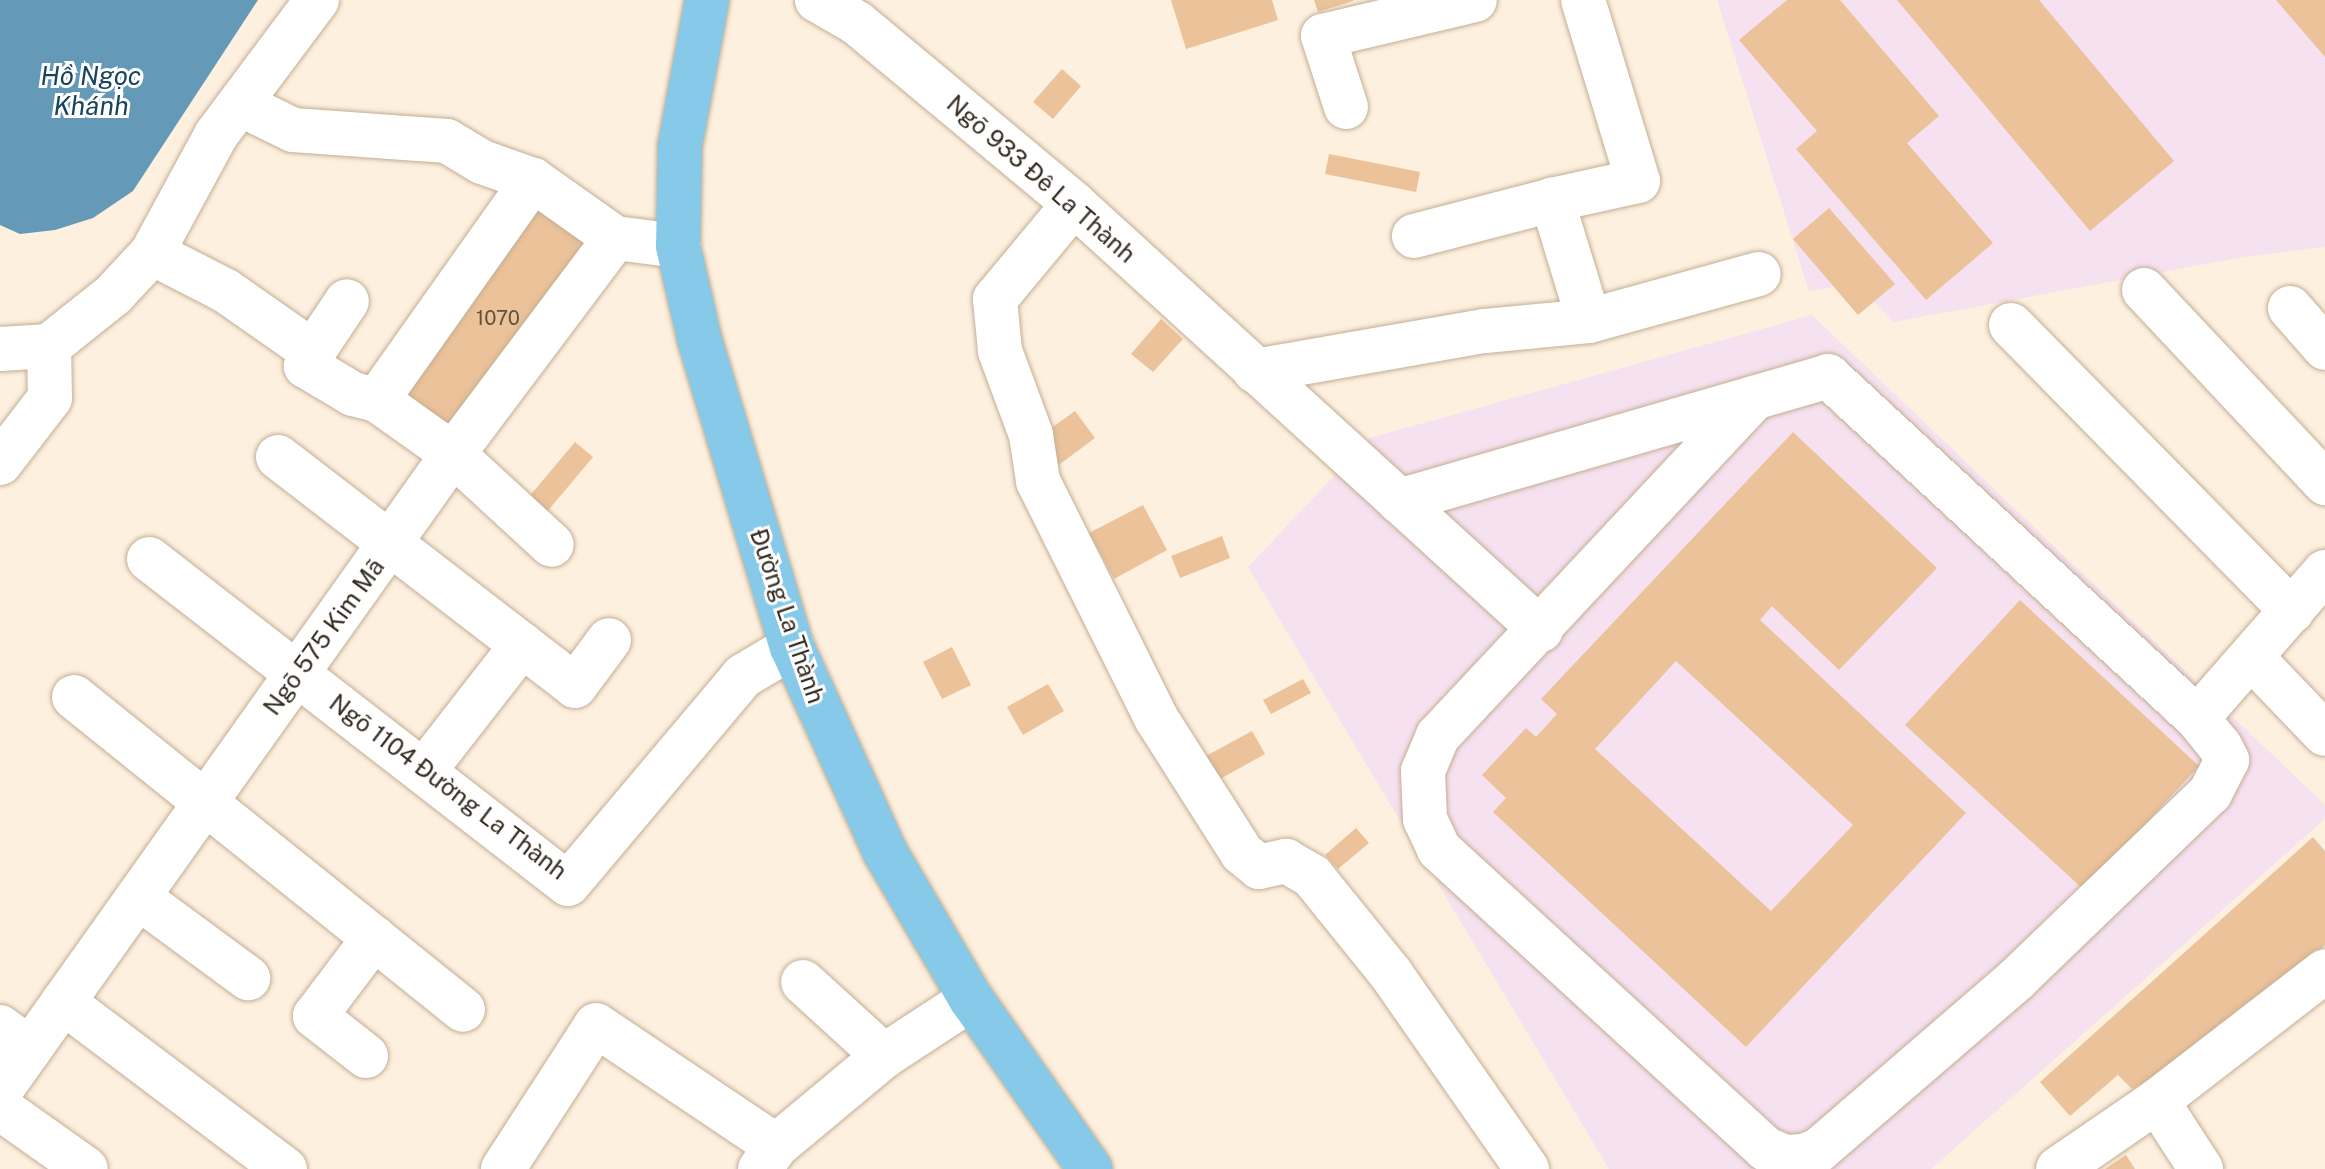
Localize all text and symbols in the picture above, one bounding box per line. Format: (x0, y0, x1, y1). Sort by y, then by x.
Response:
water label: Hồ Ngọc Khánh (41, 60, 141, 122)
street label: Ngõ 933 Đê La Thành (941, 89, 1141, 269)
house number: 1070 (476, 306, 520, 330)
street label: Đường La Thành (744, 525, 830, 707)
street label: Ngõ 575 Kim Mã (258, 553, 390, 721)
street label: Ngõ 1104 Đường La Thành (324, 688, 572, 886)

